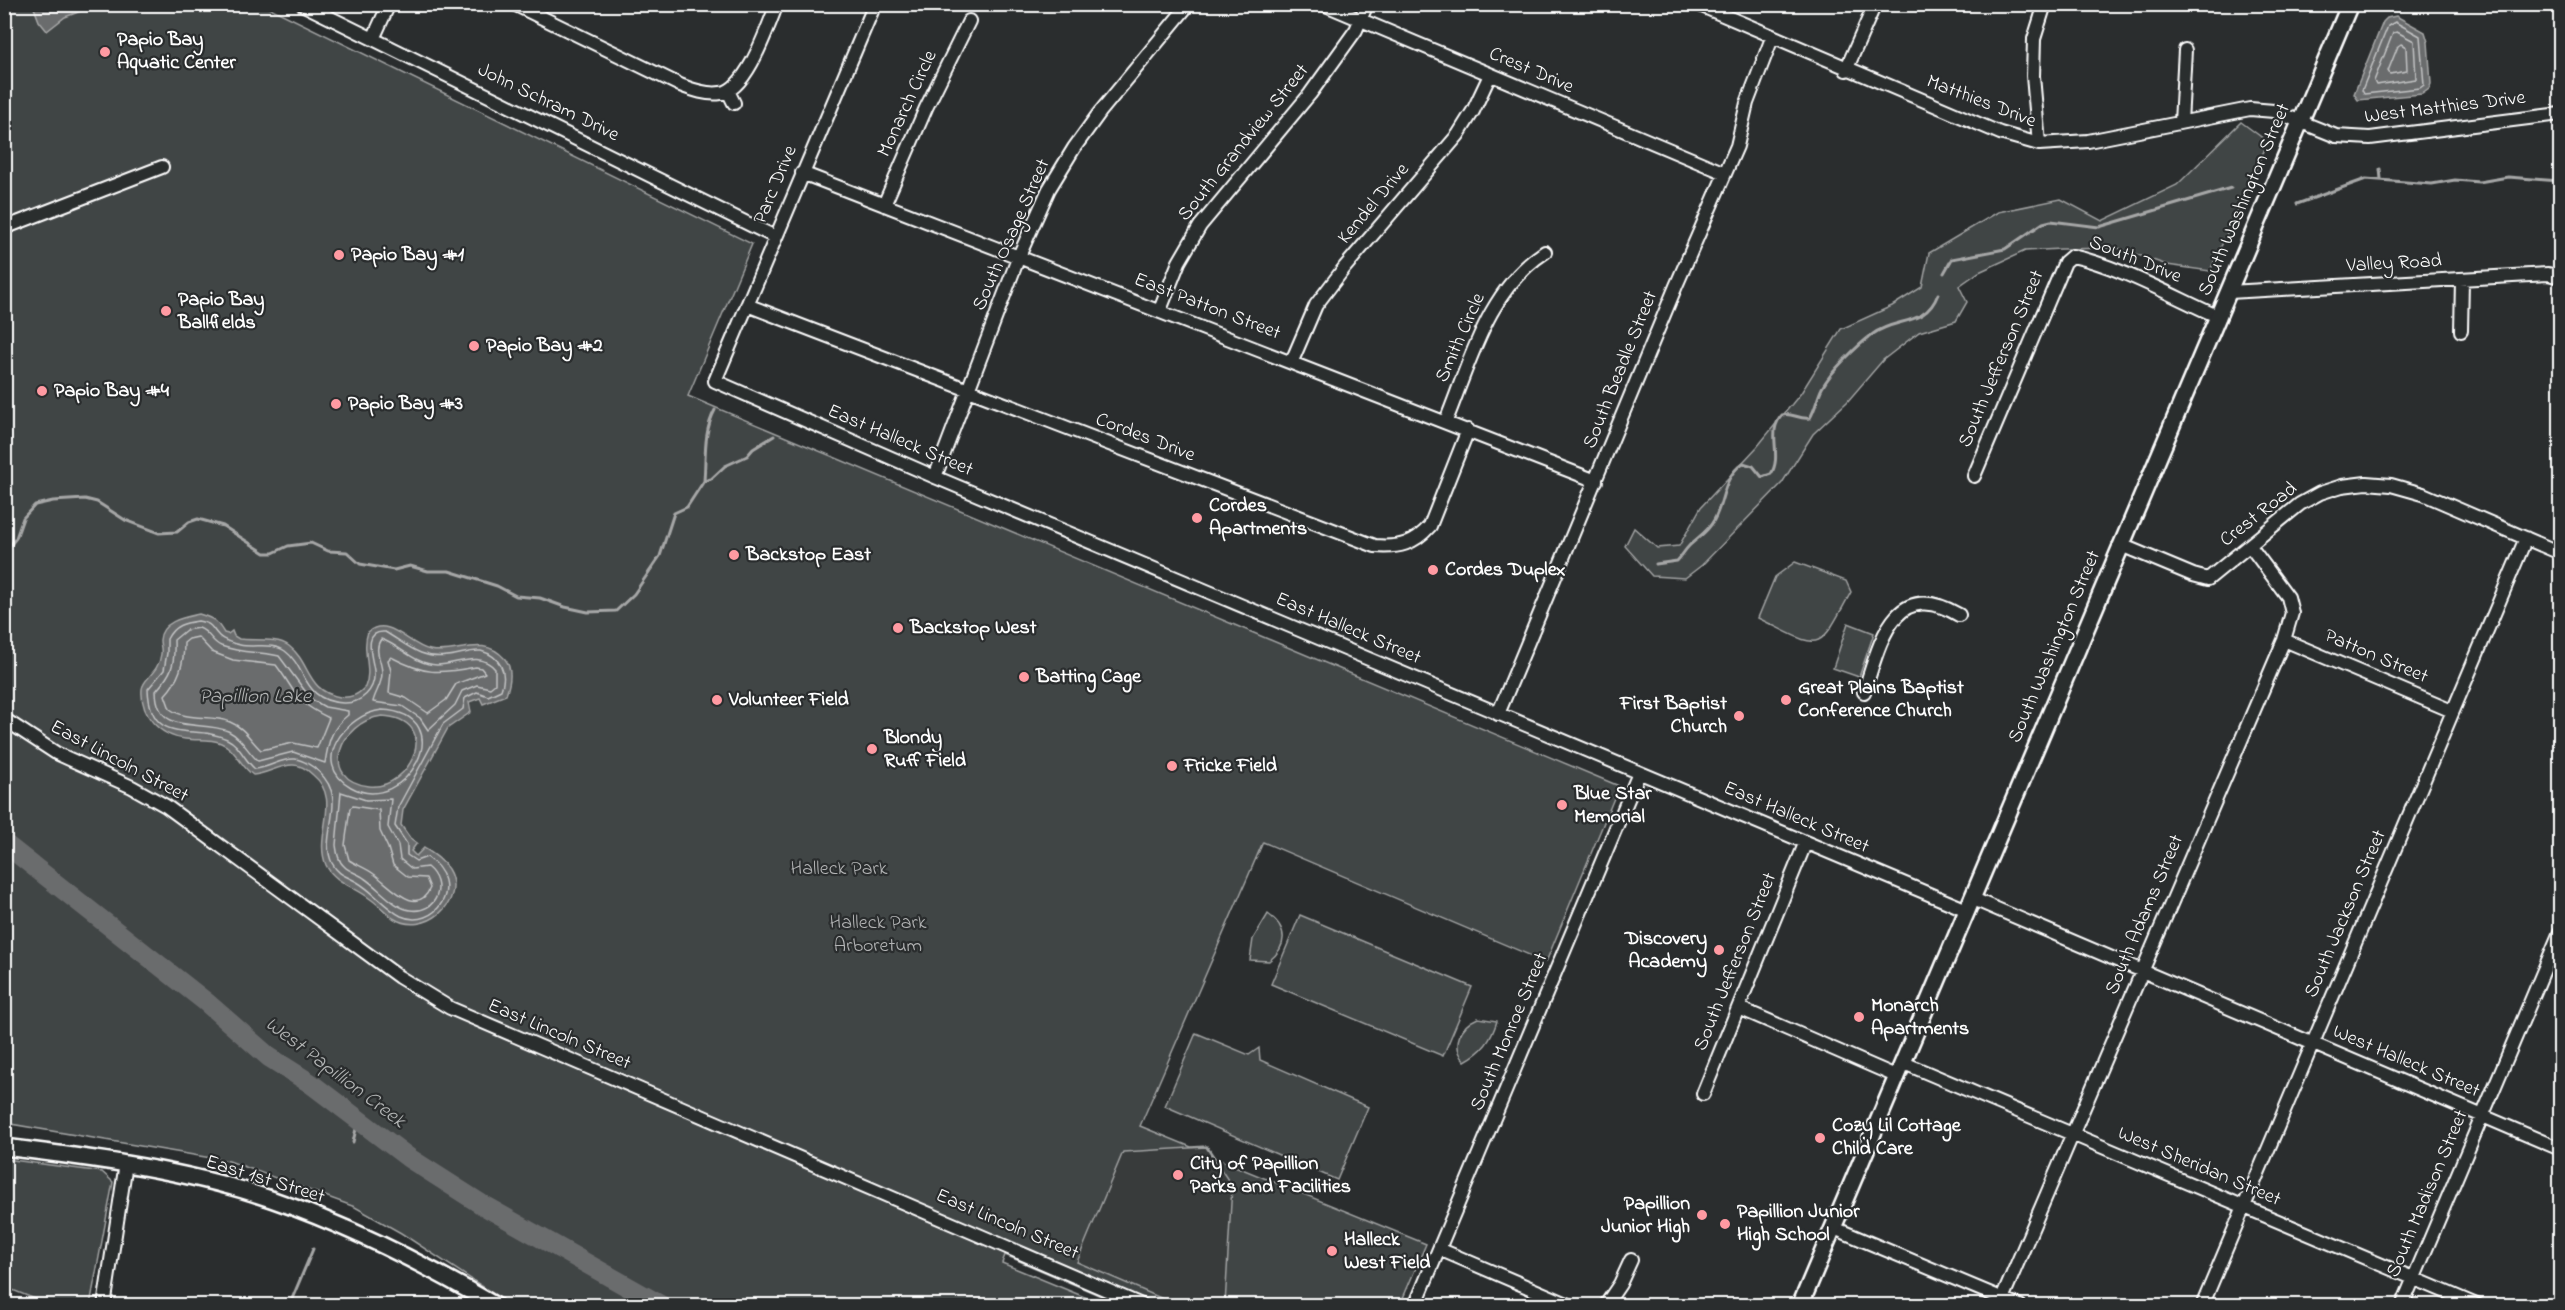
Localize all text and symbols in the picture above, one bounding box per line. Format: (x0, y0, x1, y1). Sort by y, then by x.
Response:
place label: Papio Bay Aquatic Center (117, 26, 236, 78)
street label: Crest Drive (1484, 40, 1578, 102)
marker: Papio Bay Aquatic Center (98, 45, 112, 59)
street label: Monarch Circle (871, 46, 945, 162)
street label: John Schram Drive (472, 56, 624, 150)
street label: South Grandview Street (1171, 58, 1317, 228)
street label: Matthies Drive (1922, 68, 2040, 136)
street label: West Matthies Drive (2363, 84, 2527, 132)
street label: South Washington Street (2191, 99, 2300, 301)
street label: Parc Drive (746, 141, 806, 229)
street label: South Osage Street (966, 154, 1059, 316)
street label: Kendel Drive (1331, 157, 1417, 251)
street label: South Drive (2084, 228, 2186, 292)
place label: Papio Bay #1 (351, 241, 465, 271)
street label: Valley Road (2345, 247, 2442, 281)
marker: Papio Bay #1 (332, 248, 346, 262)
street label: East Patton Street (1129, 266, 1285, 348)
street label: South Jefferson Street (1952, 266, 2053, 452)
place label: Papio Bay Ballfields (177, 286, 264, 338)
street label: South Beadle Street (1576, 286, 1666, 453)
street label: Smith Circle (1428, 289, 1494, 387)
marker: Papio Bay Ballfields (159, 304, 173, 318)
place label: Papio Bay #2 (486, 332, 603, 362)
marker: Papio Bay #2 (467, 339, 481, 353)
place label: Papio Bay #4 (54, 377, 170, 407)
marker: Papio Bay #4 (35, 384, 49, 398)
place label: Papio Bay #3 (348, 390, 463, 420)
marker: Papio Bay #3 (329, 397, 343, 411)
street label: East Halleck Street (823, 397, 978, 485)
street label: Cordes Drive (1091, 406, 1199, 470)
street label: Crest Road (2214, 475, 2304, 555)
place label: Cordes Apartments (1209, 492, 1307, 544)
marker: Cordes Apartments (1190, 511, 1204, 525)
place label: Backstop East (745, 541, 871, 570)
street label: South Washington Street (2001, 546, 2110, 748)
marker: Backstop East (727, 548, 741, 562)
place label: Cordes Duplex (1445, 556, 1566, 585)
marker: Cordes Duplex (1426, 563, 1440, 577)
street label: East Halleck Street (1271, 585, 1426, 673)
place label: Backstop West (909, 614, 1037, 643)
marker: Backstop West (891, 621, 905, 635)
street label: Patton Street (2320, 622, 2433, 692)
place label: Batting Cage (1035, 663, 1142, 693)
marker: Batting Cage (1017, 670, 1031, 684)
place label: Great Plains Baptist Conference Church (1798, 674, 1964, 726)
water label: Papillion Lake (199, 682, 313, 712)
place label: Volunteer Field (728, 686, 850, 715)
place label: First Baptist Church (1619, 690, 1727, 742)
marker: Volunteer Field (710, 693, 724, 707)
marker: Great Plains Baptist Conference Church (1779, 693, 1793, 707)
marker: First Baptist Church (1732, 709, 1746, 723)
street label: East Lincoln Street (45, 713, 194, 811)
place label: Blondy Ruff Field (883, 724, 967, 776)
marker: Blondy Ruff Field (865, 742, 879, 756)
place label: Fricke Field (1183, 752, 1278, 781)
marker: Fricke Field (1165, 759, 1179, 773)
street label: East Halleck Street (1719, 774, 1874, 862)
place label: Blue Star Memorial (1573, 780, 1652, 832)
marker: Blue Star Memorial (1555, 798, 1569, 812)
street label: South Jackson Street (2298, 825, 2395, 1002)
street label: South Adams Street (2098, 830, 2192, 1000)
park label: Halleck Park (791, 855, 888, 884)
street label: South Jefferson Street (1687, 868, 1785, 1055)
park label: Halleck Park Arboretum (830, 909, 927, 961)
place label: Discovery Academy (1624, 925, 1707, 978)
marker: Discovery Academy (1712, 943, 1726, 957)
street label: South Monroe Street (1464, 948, 1557, 1116)
street label: East Lincoln Street (483, 992, 635, 1078)
place label: Monarch Apartments (1871, 992, 1969, 1044)
water label: West Papillion Creek (258, 1010, 412, 1136)
marker: Monarch Apartments (1852, 1010, 1866, 1024)
street label: West Halleck Street (2328, 1018, 2484, 1106)
street label: South Madison Street (2380, 1105, 2477, 1282)
place label: Cozy Lil Cottage Child Care (1832, 1112, 1962, 1164)
street label: West Sheridan Street (2113, 1120, 2285, 1215)
marker: Cozy Lil Cottage Child Care (1813, 1131, 1827, 1145)
street label: East 1st Street (202, 1148, 329, 1212)
place label: City of Papillion Parks and Facilities (1190, 1150, 1351, 1202)
marker: City of Papillion Parks and Facilities (1171, 1168, 1185, 1182)
street label: East Lincoln Street (931, 1182, 1083, 1268)
place label: Papillion Junior High (1601, 1190, 1690, 1243)
place label: Papillion Junior High School (1737, 1198, 1860, 1251)
marker: Papillion Junior High (1695, 1208, 1709, 1222)
marker: Papillion Junior High School (1718, 1217, 1732, 1231)
place label: Halleck West Field (1344, 1226, 1431, 1278)
marker: Halleck West Field (1325, 1244, 1339, 1258)

